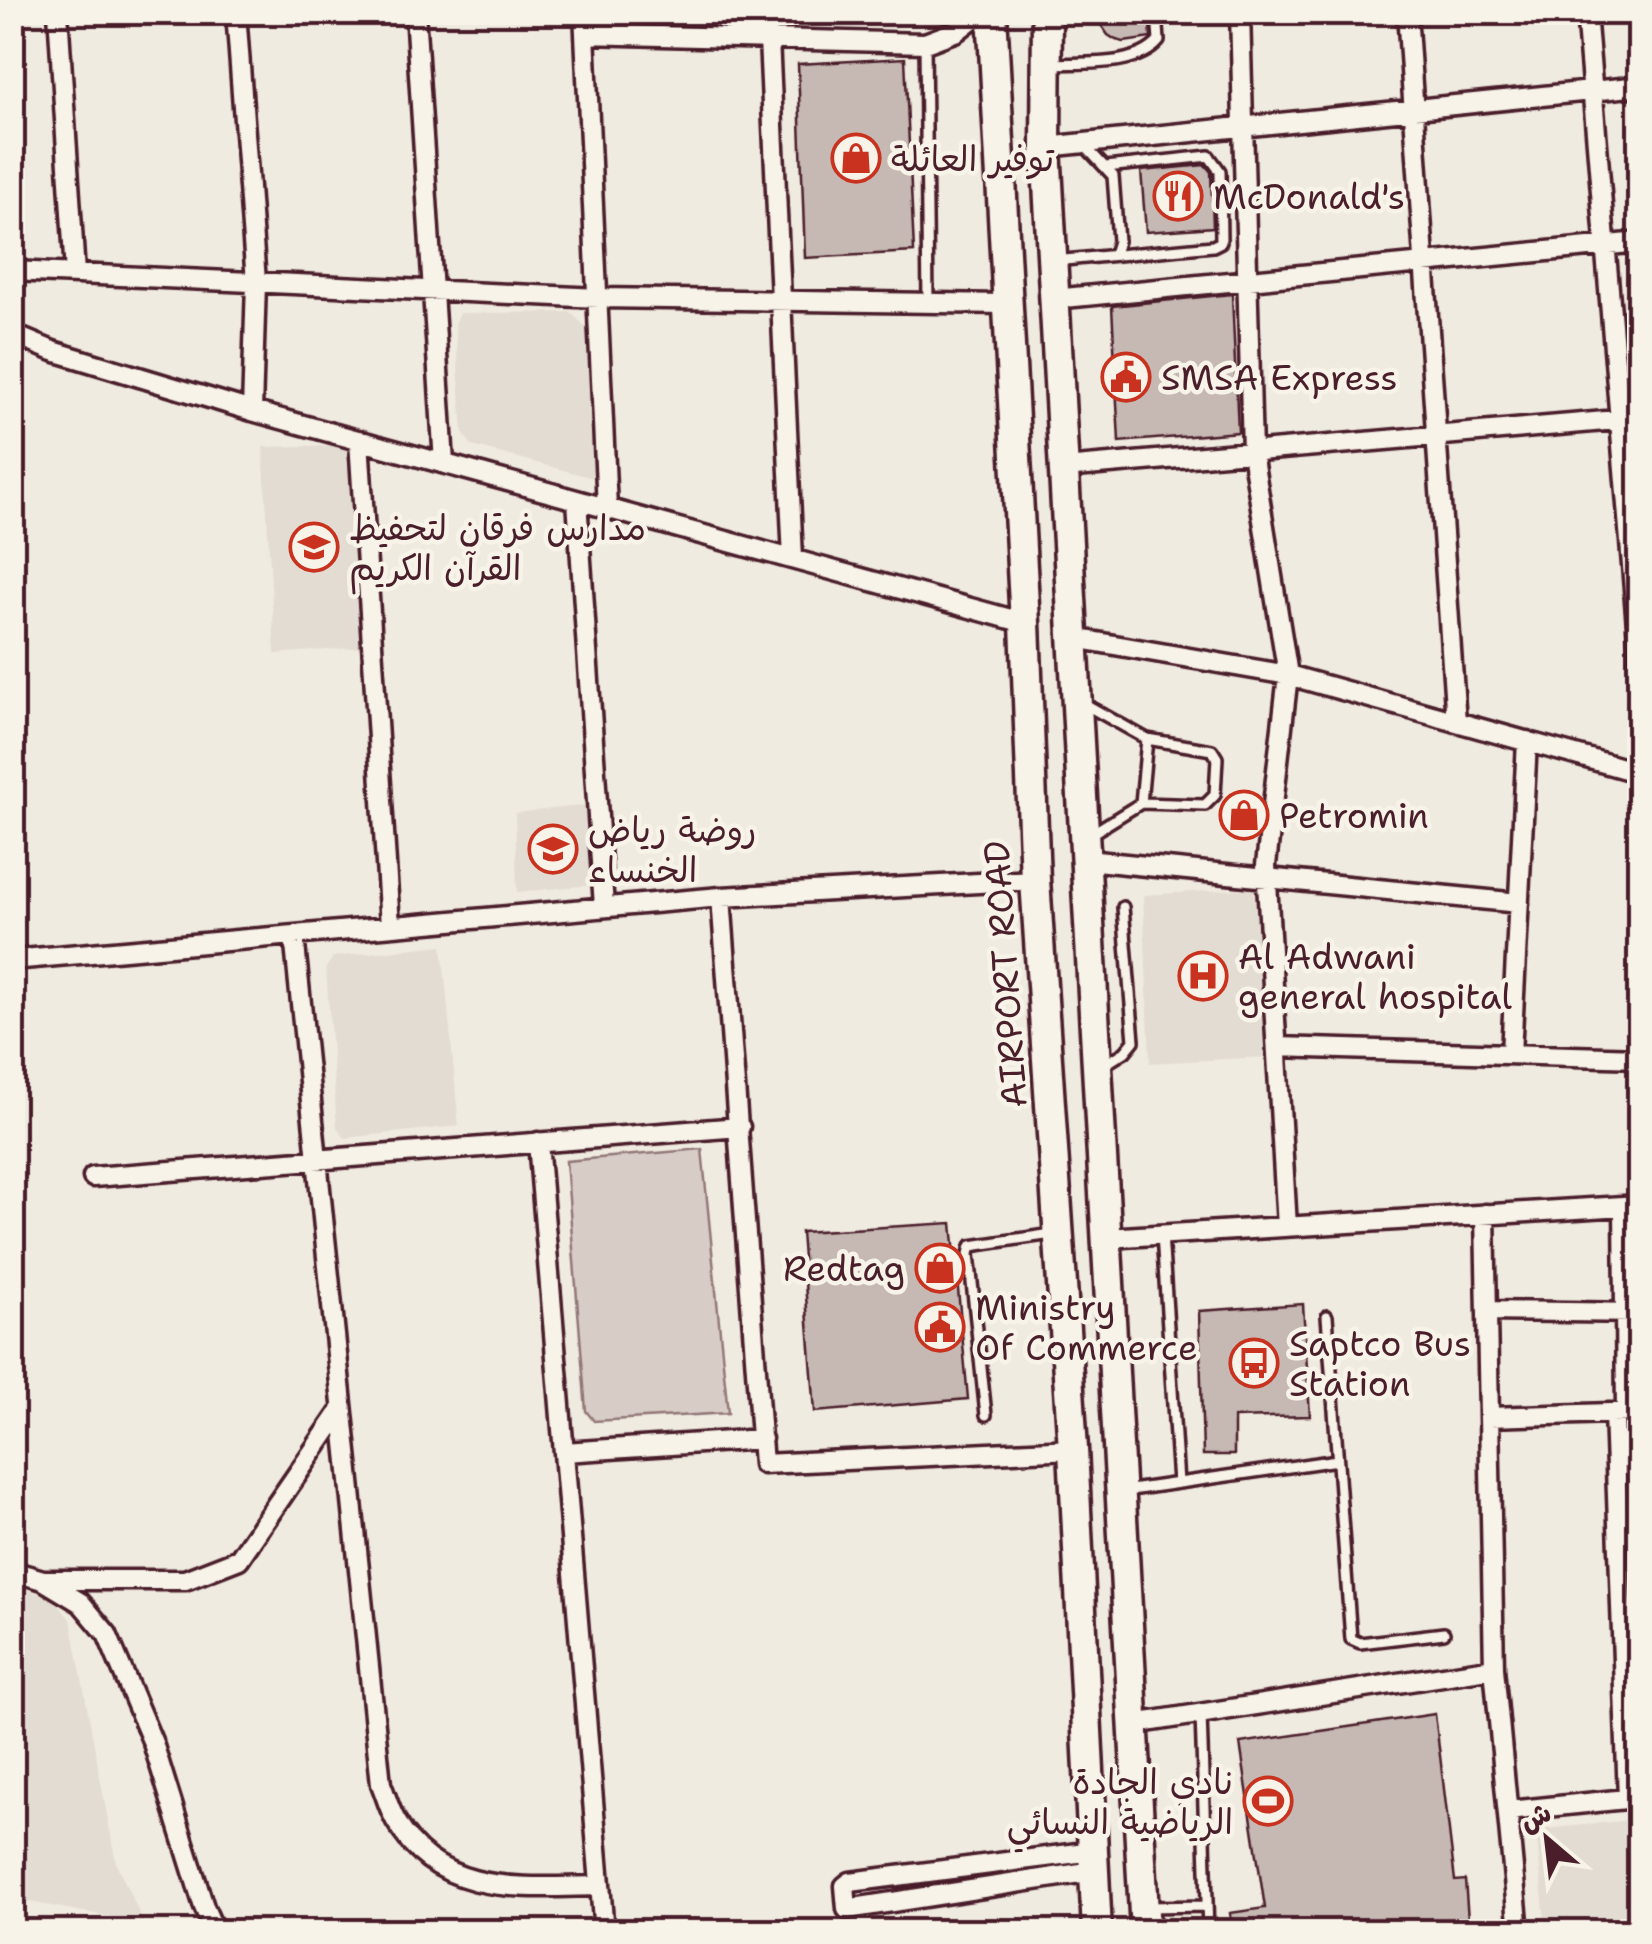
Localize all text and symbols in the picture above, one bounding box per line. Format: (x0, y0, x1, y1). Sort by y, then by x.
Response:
shop icon: توفير العائلة (830, 132, 882, 184)
place label: توفير العائلة (891, 135, 1055, 182)
restaurant icon: McDonald's (1152, 170, 1204, 222)
place label: McDonald's (1213, 173, 1405, 220)
public building icon: SMSA Express (1100, 351, 1152, 403)
place label: SMSA Express (1161, 354, 1398, 401)
place label: مدارس فرقان لتحفيظ القرآن الكريم (349, 504, 646, 595)
school or university icon: مدارس فرقان لتحفيظ القرآن الكريم (288, 521, 340, 573)
shop icon: Petromin (1218, 789, 1270, 841)
place label: Petromin (1279, 792, 1429, 839)
place label: روضة رياض الخنساء (588, 806, 757, 893)
school or university icon: روضة رياض الخنساء (527, 823, 579, 875)
street label: AIRPORT ROAD (972, 839, 1038, 1109)
place label: Al Adwani general hospital (1238, 933, 1512, 1020)
hospital icon: Al Adwani general hospital (1177, 950, 1229, 1002)
shop icon: Redtag (914, 1242, 966, 1294)
place label: Redtag (783, 1245, 905, 1292)
place label: Ministry Of Commerce (975, 1284, 1198, 1371)
public building icon: Ministry Of Commerce (914, 1301, 966, 1353)
place label: Saptco Bus Station (1289, 1320, 1471, 1407)
bus stop icon: Saptco Bus Station (1228, 1337, 1280, 1389)
place label: نادي الجادة الرياضية النسائي (1007, 1758, 1233, 1853)
sports icon: نادي الجادة الرياضية النسائي (1242, 1775, 1294, 1827)
north arrow (1497, 1789, 1597, 1889)
text: ش (1513, 1793, 1558, 1841)

